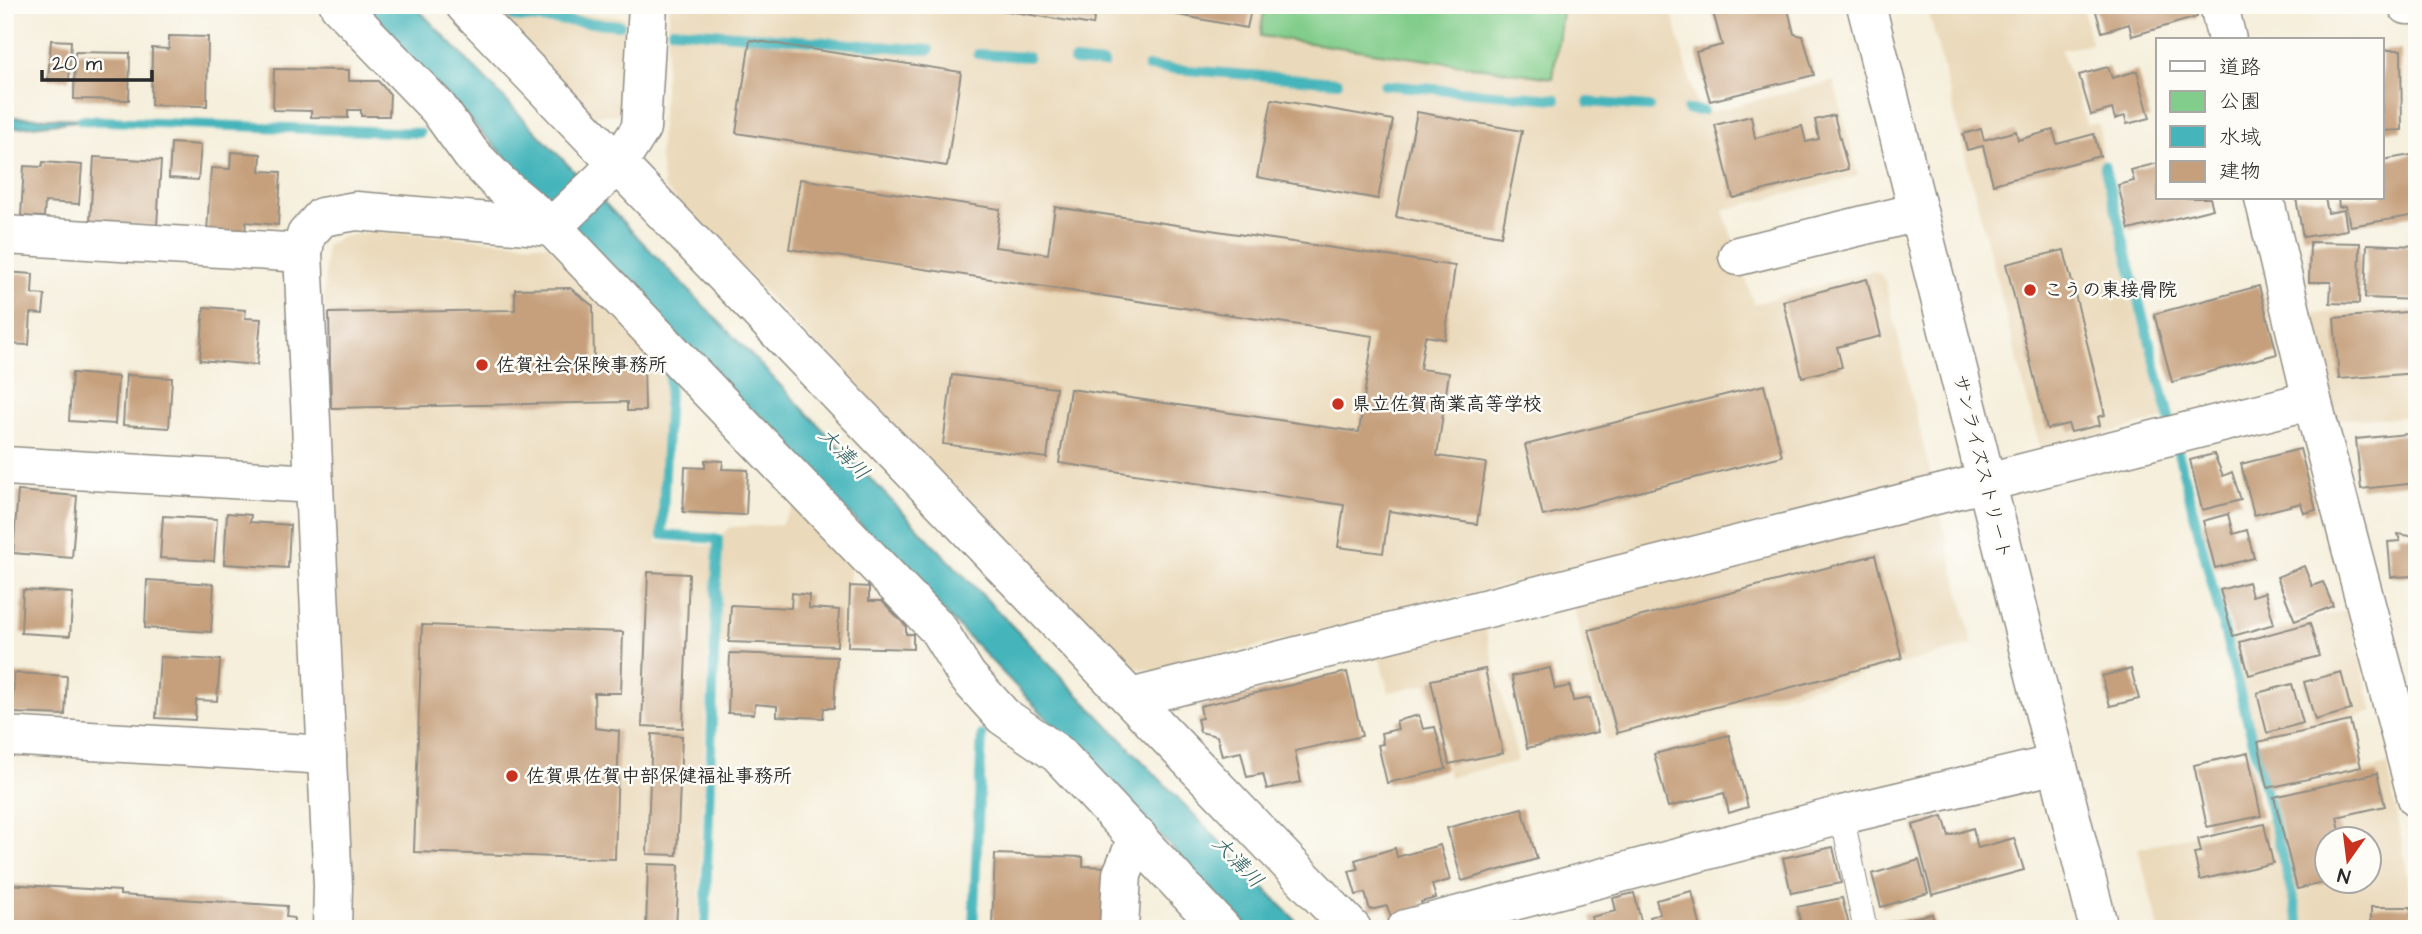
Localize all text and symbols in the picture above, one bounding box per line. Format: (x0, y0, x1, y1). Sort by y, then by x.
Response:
scale bar (42, 38, 152, 82)
legend (2156, 38, 2384, 200)
text: 20 m (52, 49, 103, 78)
text: 道路 (2219, 53, 2261, 82)
text: 公園 (2219, 87, 2261, 116)
text: 水域 (2219, 123, 2261, 152)
text: 建物 (2219, 157, 2261, 186)
place label: こうの東接骨院 (2044, 277, 2177, 304)
marker: こうの東接骨院 (2022, 282, 2038, 298)
place label: 佐賀社会保険事務所 (496, 352, 667, 379)
marker: 佐賀社会保険事務所 (474, 357, 490, 373)
street label: サンライズストリート (1946, 372, 2018, 562)
place label: 県立佐賀商業高等学校 (1352, 391, 1542, 418)
marker: 県立佐賀商業高等学校 (1330, 396, 1346, 412)
water label: 大溝川 (812, 421, 876, 487)
place label: 佐賀県佐賀中部保健福祉事務所 (526, 763, 792, 790)
marker: 佐賀県佐賀中部保健福祉事務所 (504, 768, 520, 784)
north arrow (2314, 825, 2384, 895)
water label: 大溝川 (1206, 829, 1270, 895)
text: N (2335, 860, 2353, 890)

